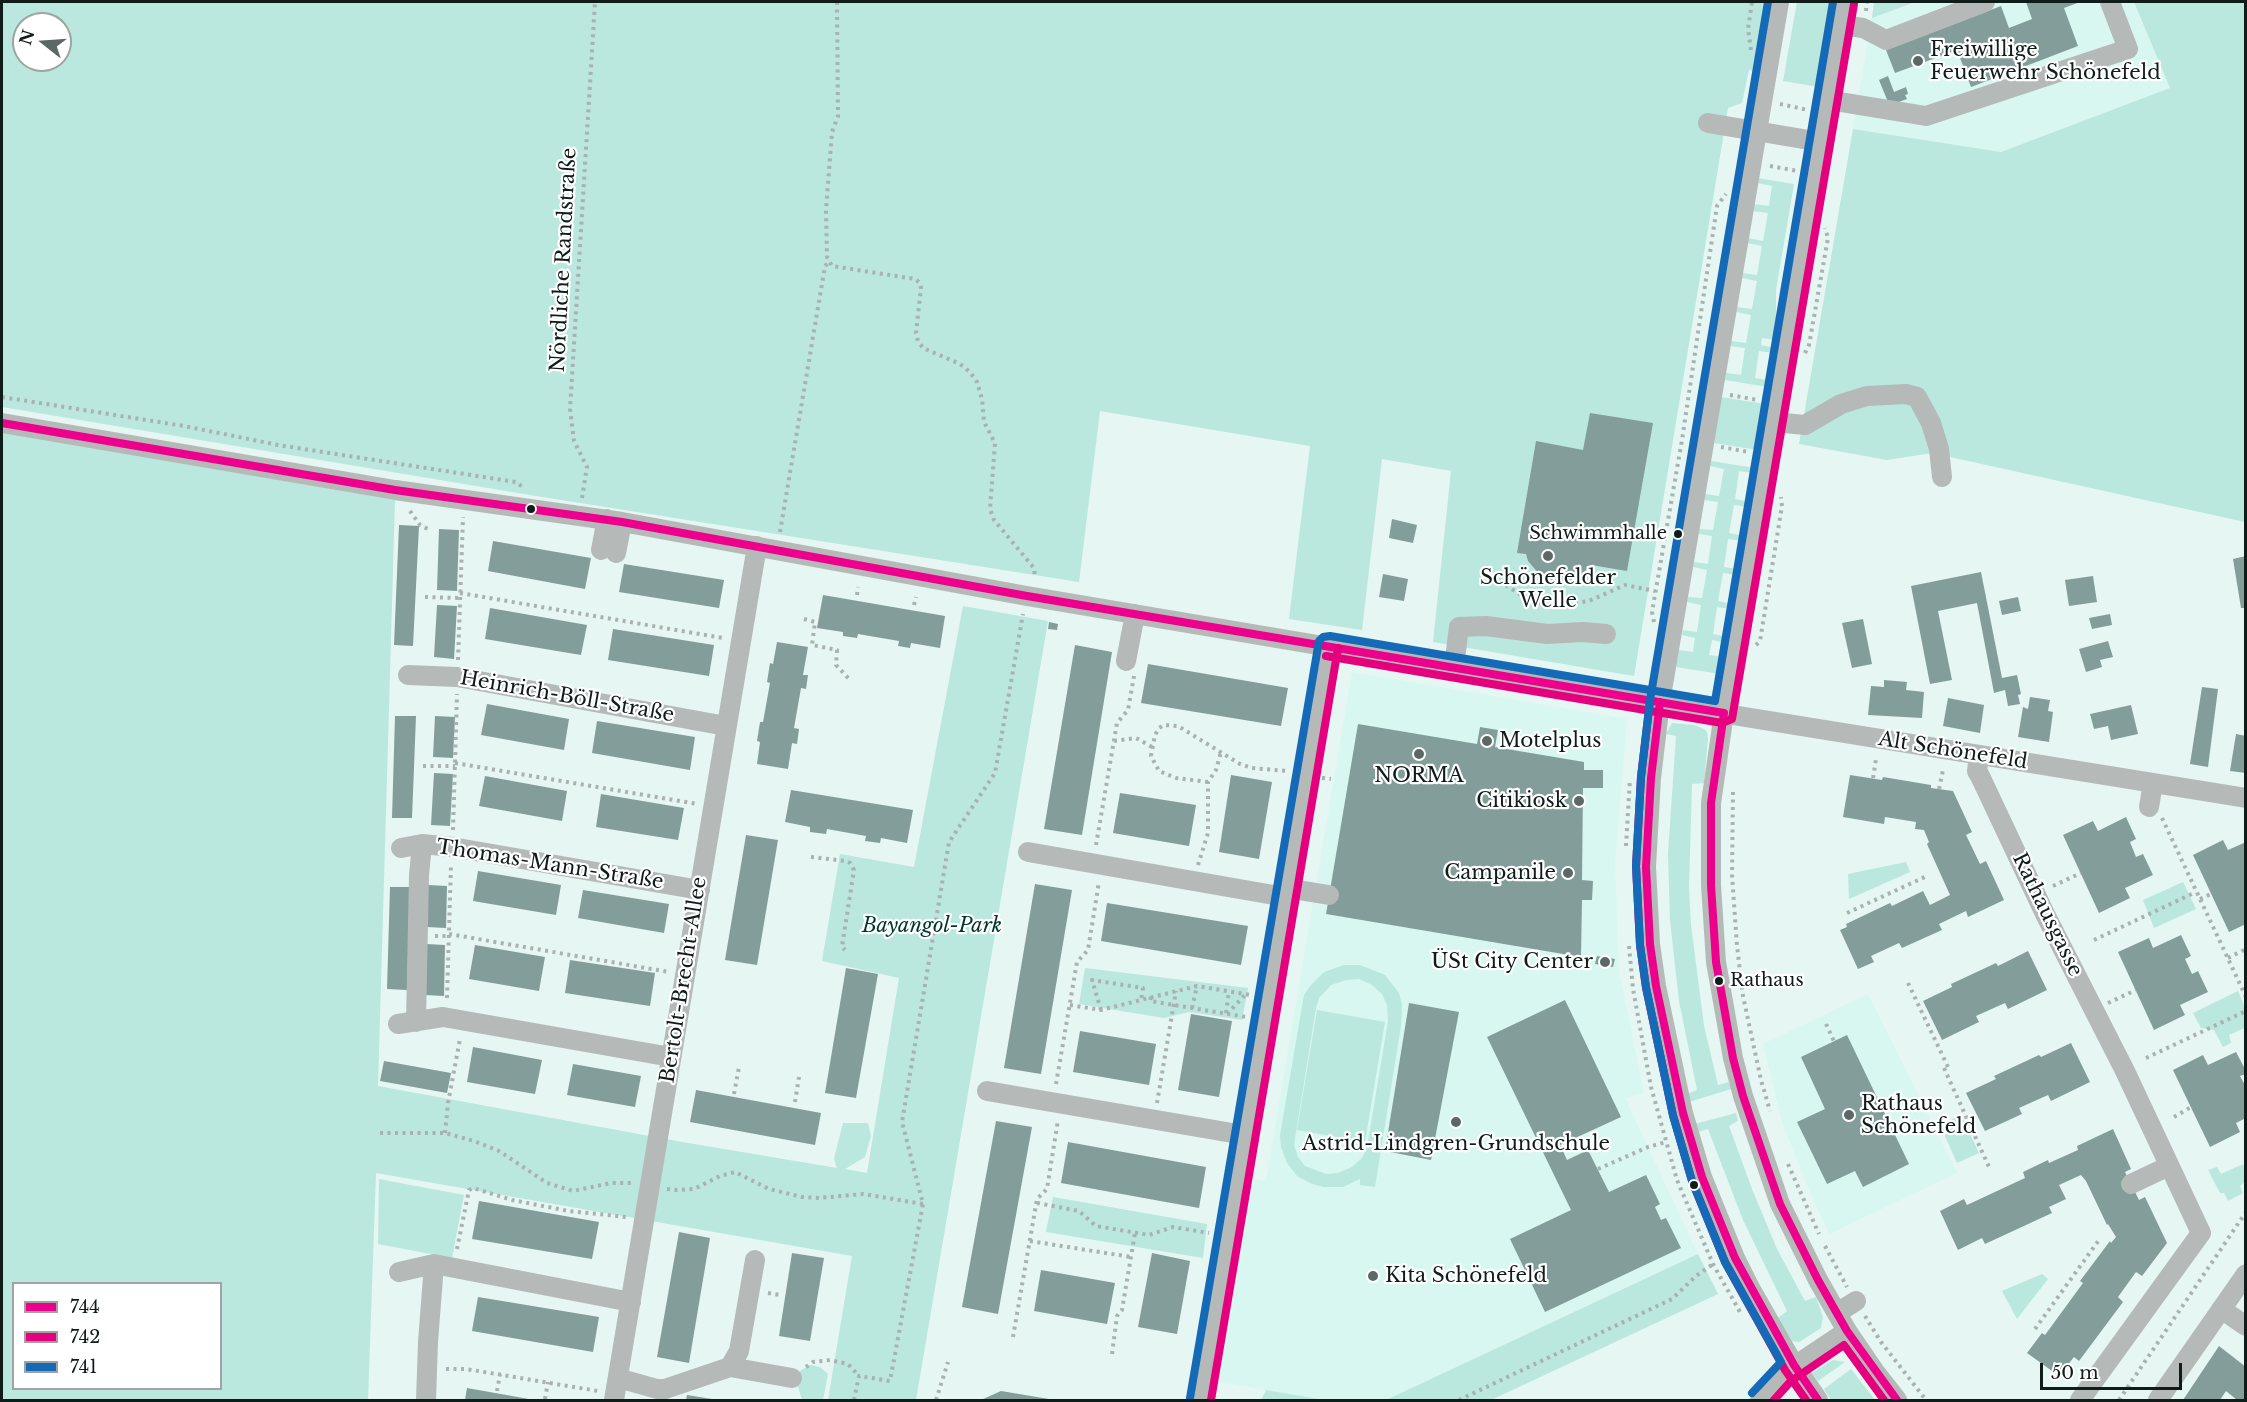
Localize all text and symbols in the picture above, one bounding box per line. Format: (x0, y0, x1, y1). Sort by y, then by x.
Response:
north arrow (12, 12, 72, 72)
text: N (15, 27, 38, 47)
place label: Freiwillige Feuerwehr Schönefeld (1930, 38, 2161, 85)
marker: Freiwillige Feuerwehr Schönefeld (1911, 54, 1925, 68)
street label: Nördliche Randstraße (546, 147, 582, 373)
unlabelled marker (525, 503, 537, 515)
place label: Schwimmhalle (1529, 523, 1667, 545)
marker: Schwimmhalle (1672, 528, 1684, 540)
marker: Schönefelder Welle (1541, 549, 1555, 563)
place label: Schönefelder Welle (1480, 566, 1616, 613)
street label: Heinrich-Böll-Straße (458, 666, 676, 728)
street label: Alt Schönefeld (1877, 727, 2029, 775)
place label: Motelplus (1499, 729, 1601, 753)
marker: Motelplus (1480, 734, 1494, 748)
marker: NORMA (1412, 747, 1426, 761)
place label: NORMA (1374, 764, 1464, 788)
place label: Citikiosk (1476, 789, 1567, 813)
marker: Citikiosk (1572, 794, 1586, 808)
street label: Thomas-Mann-Straße (435, 835, 665, 895)
street label: Rathausgasse (2007, 849, 2087, 981)
place label: Campanile (1444, 861, 1556, 885)
marker: Campanile (1561, 866, 1575, 880)
street label: Bertolt-Brecht-Allee (656, 875, 712, 1085)
park label: Bayangol-Park (862, 914, 1002, 938)
place label: ÜSt City Center (1431, 950, 1593, 974)
marker: ÜSt City Center (1598, 955, 1612, 969)
place label: Rathaus (1730, 970, 1804, 992)
marker: Rathaus (1713, 975, 1725, 987)
place label: Rathaus Schönefeld (1861, 1092, 1976, 1139)
marker: Rathaus Schönefeld (1842, 1108, 1856, 1122)
marker: Astrid-Lindgren-Grundschule (1449, 1115, 1463, 1129)
place label: Astrid-Lindgren-Grundschule (1302, 1132, 1610, 1156)
unlabelled marker (1688, 1179, 1700, 1191)
place label: Kita Schönefeld (1385, 1264, 1547, 1288)
marker: Kita Schönefeld (1366, 1269, 1380, 1283)
legend (12, 1282, 222, 1390)
text: 744 (70, 1296, 100, 1318)
text: 742 (70, 1326, 100, 1348)
scale bar (2043, 1351, 2186, 1389)
text: 741 (70, 1356, 97, 1378)
text: 50 m (2051, 1362, 2099, 1384)

